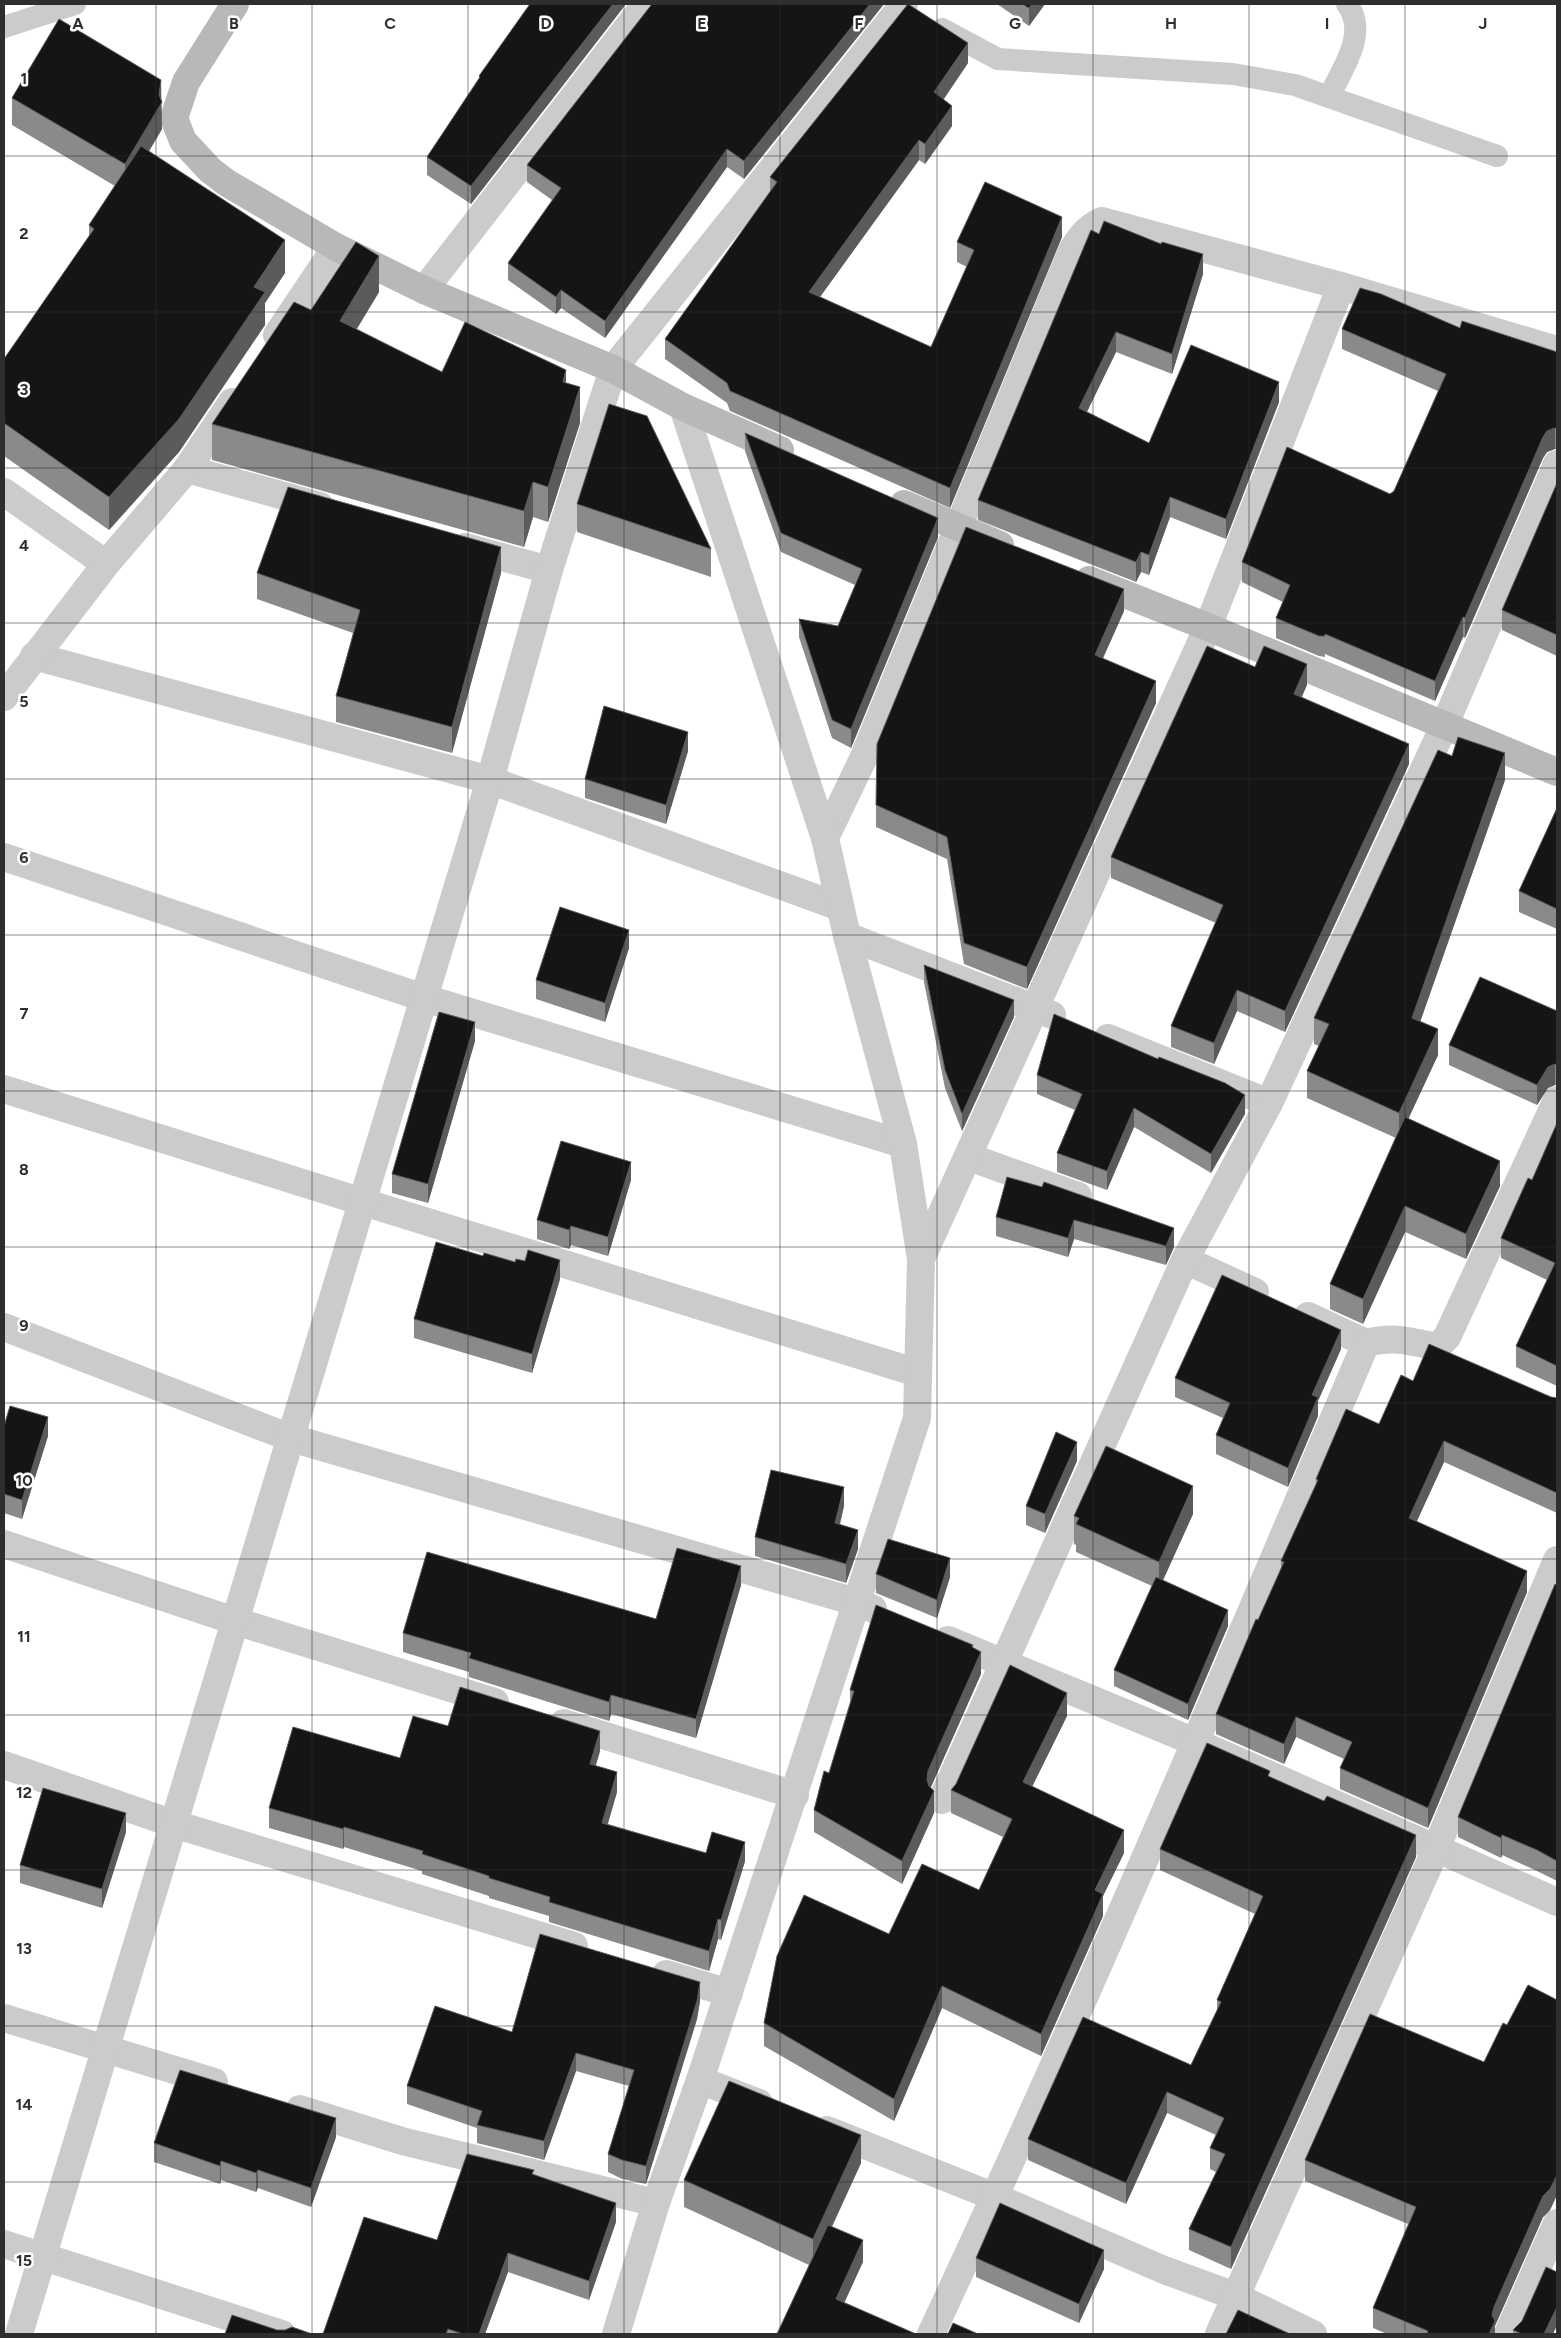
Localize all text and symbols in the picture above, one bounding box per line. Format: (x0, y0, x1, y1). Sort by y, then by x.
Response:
text: A (72, 14, 84, 33)
text: B (229, 14, 239, 33)
text: C (384, 14, 396, 33)
text: D (540, 14, 552, 33)
text: E (697, 14, 707, 33)
text: F (855, 14, 864, 33)
text: G (1009, 14, 1021, 33)
text: H (1165, 14, 1177, 33)
text: I (1325, 14, 1329, 33)
text: J (1479, 14, 1487, 33)
text: 1 (21, 69, 27, 88)
text: 2 (19, 224, 29, 243)
text: 3 (20, 380, 29, 399)
text: 4 (19, 536, 29, 555)
text: 5 (19, 692, 29, 711)
text: 6 (19, 848, 29, 867)
text: 7 (20, 1004, 29, 1023)
text: 8 (19, 1160, 29, 1179)
text: 9 (19, 1316, 29, 1335)
text: 10 (15, 1471, 33, 1490)
text: 11 (17, 1627, 31, 1646)
text: 12 (16, 1783, 32, 1802)
text: 13 (16, 1939, 32, 1958)
text: 14 (16, 2095, 32, 2114)
text: 15 (16, 2251, 32, 2270)

